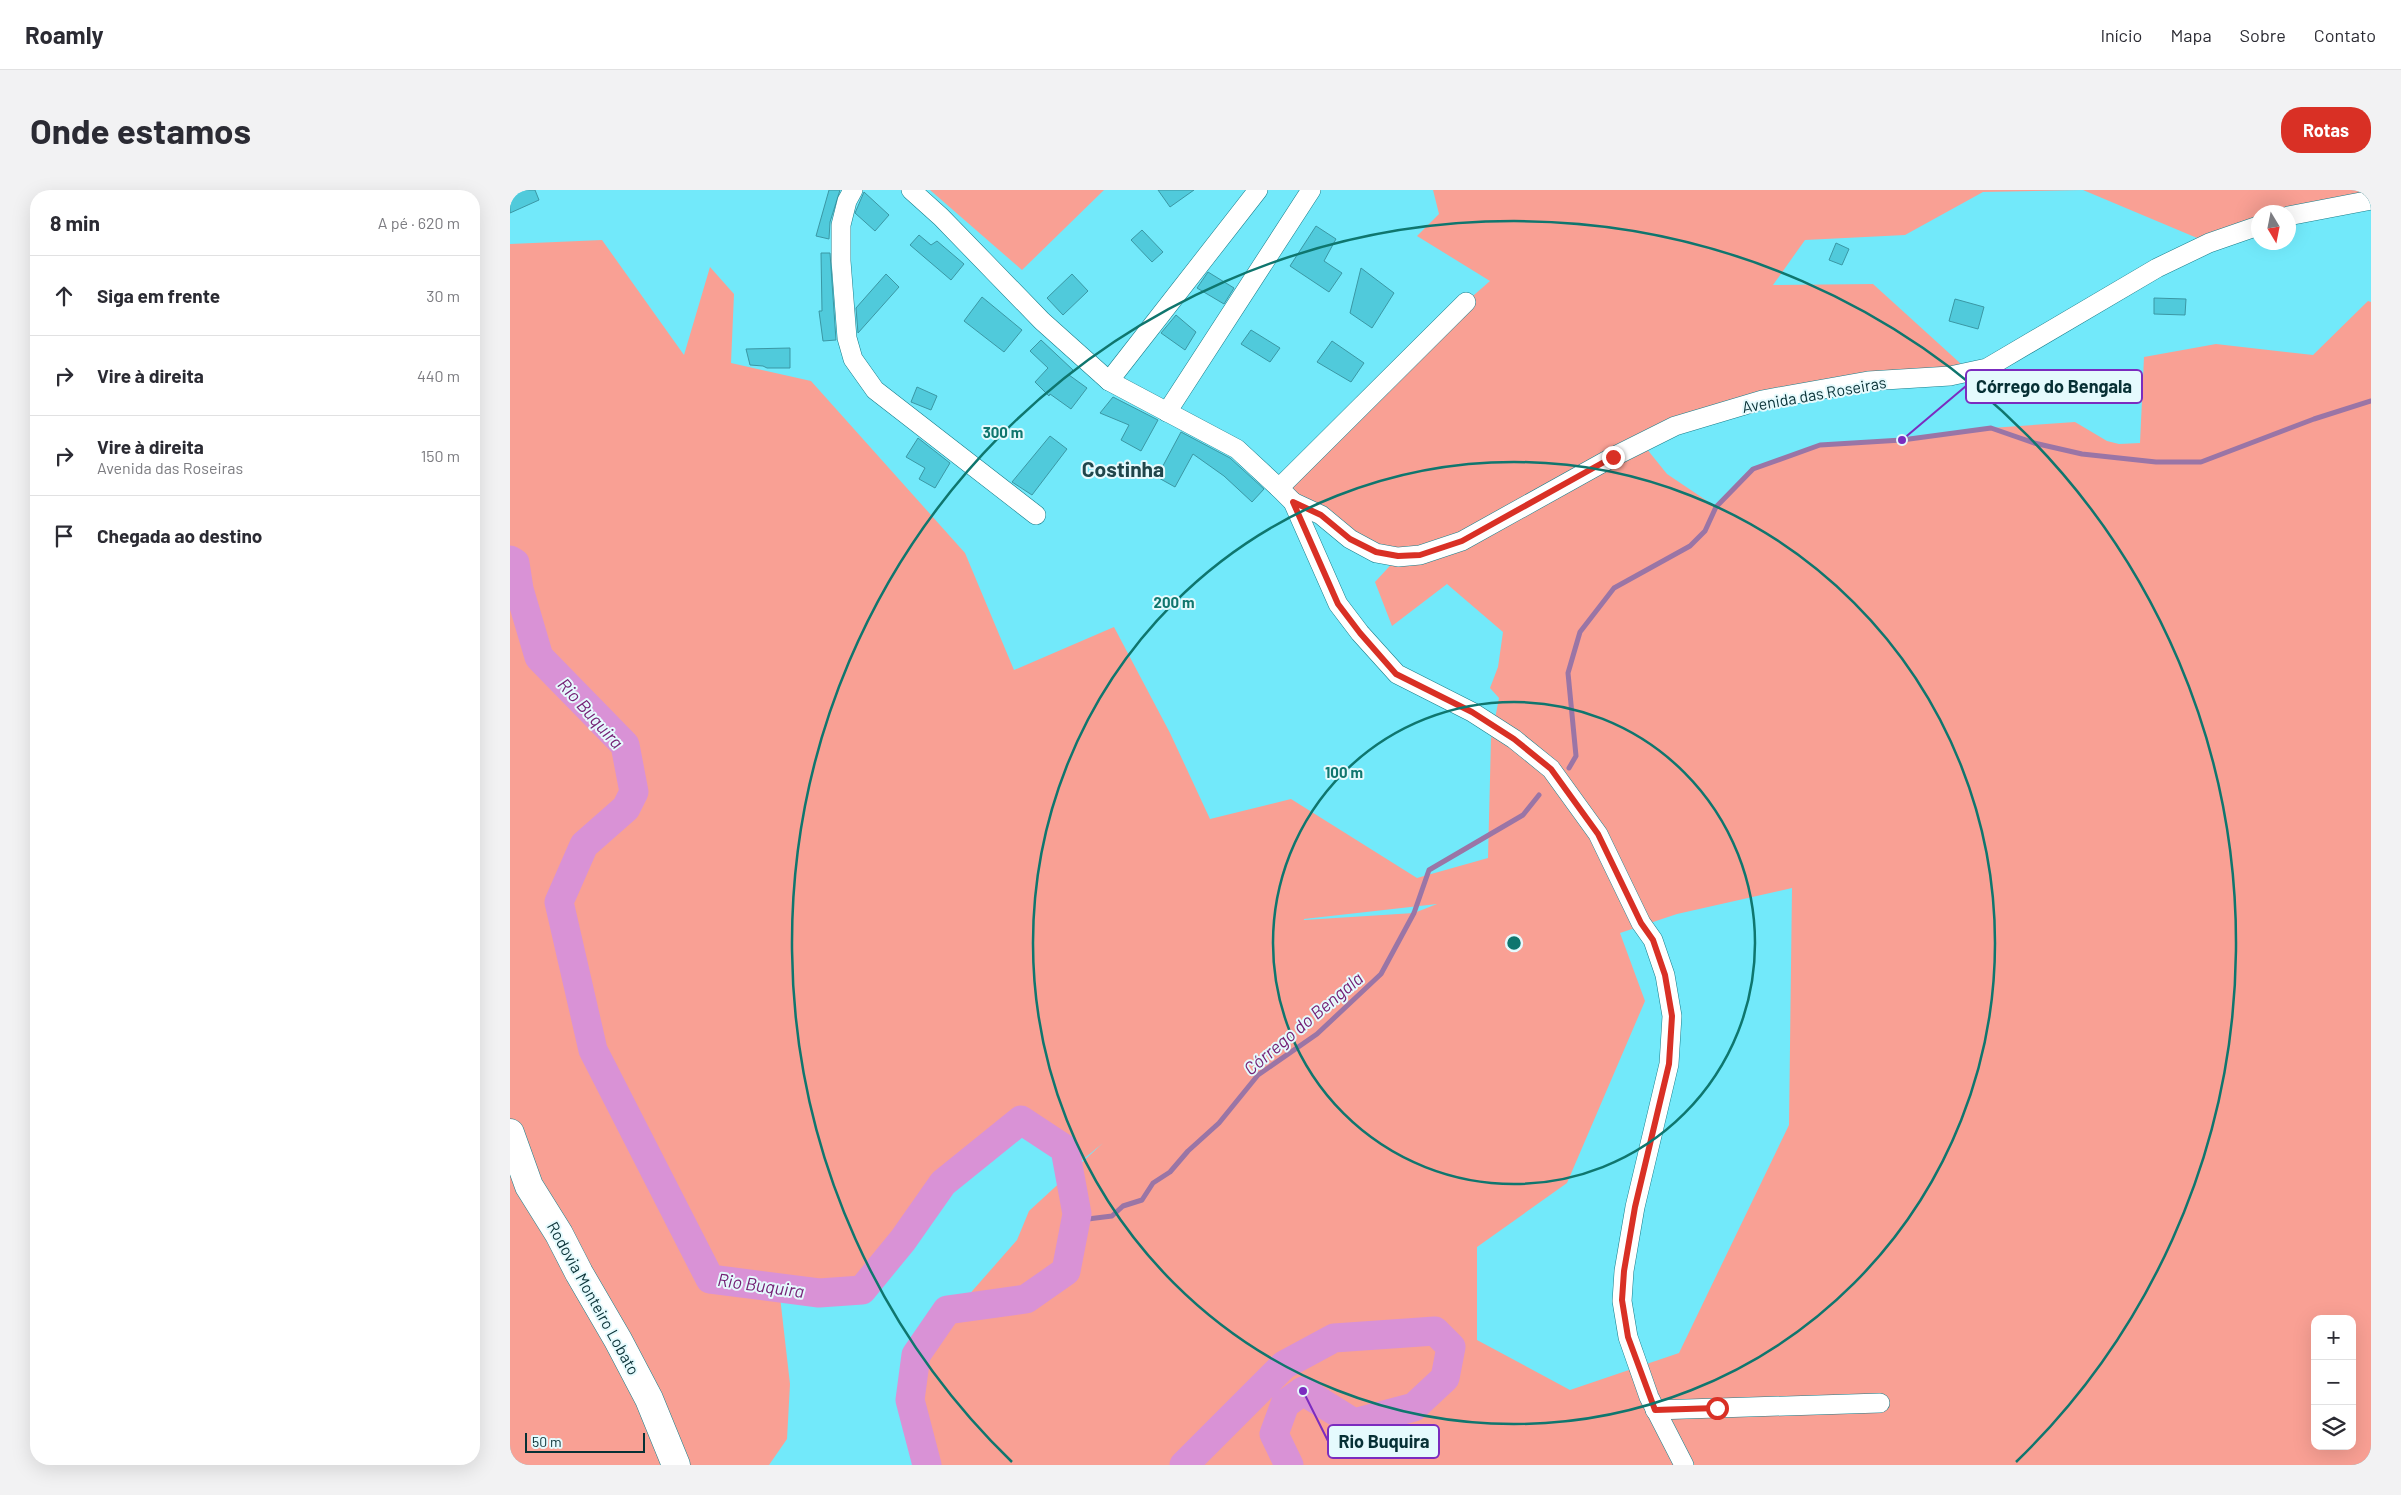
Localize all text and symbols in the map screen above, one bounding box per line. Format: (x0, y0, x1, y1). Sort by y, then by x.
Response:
text: Roamly (25, 20, 104, 49)
text: Início (2100, 24, 2142, 46)
text: Mapa (2170, 24, 2212, 46)
text: Sobre (2240, 24, 2286, 46)
text: Contato (2314, 24, 2376, 46)
button: Rotas (2281, 107, 2371, 153)
text: Onde estamos (30, 109, 251, 151)
north arrow (2251, 205, 2296, 250)
text: 8 min (50, 210, 100, 235)
text: A pé · 620 m (378, 213, 460, 232)
icon: ahead (50, 282, 78, 310)
text: Siga em frente (97, 284, 220, 307)
text: 30 m (426, 286, 460, 305)
icon: right (50, 362, 78, 390)
text: Vire à direita (97, 364, 204, 387)
text: 440 m (417, 366, 460, 385)
callout: Córrego do Bengala (1966, 370, 2142, 403)
street label: Avenida das Roseiras (1740, 372, 1888, 416)
text: Córrego do Bengala (1976, 375, 2132, 397)
text: 300 m (983, 423, 1023, 441)
text: Vire à direita (97, 435, 204, 458)
icon: right (50, 442, 78, 470)
text: 150 m (421, 446, 460, 465)
route end (1602, 446, 1625, 469)
district label: Costinha (1082, 456, 1164, 481)
text: Avenida das Roseiras (97, 458, 243, 477)
icon: arrive (50, 522, 78, 550)
text: Chegada ao destino (97, 524, 262, 547)
text: 200 m (1153, 593, 1195, 611)
water label: Rio Buquira (554, 673, 628, 753)
text: 100 m (1325, 763, 1363, 781)
centre of rings (1505, 934, 1523, 952)
water label: Córrego do Bengala (1239, 967, 1367, 1079)
street label: Rodovia Monteiro Lobato (544, 1218, 644, 1378)
water label: Rio Buquira (716, 1268, 806, 1302)
map controls (2311, 1315, 2356, 1450)
button: + (2311, 1315, 2356, 1360)
button: − (2311, 1360, 2356, 1405)
route start (1706, 1397, 1729, 1420)
button: layers (2311, 1405, 2356, 1450)
callout: Rio Buquira (1328, 1425, 1439, 1458)
scale bar (525, 1430, 645, 1453)
text: Rio Buquira (1338, 1430, 1430, 1452)
text: 50 m (532, 1433, 561, 1450)

